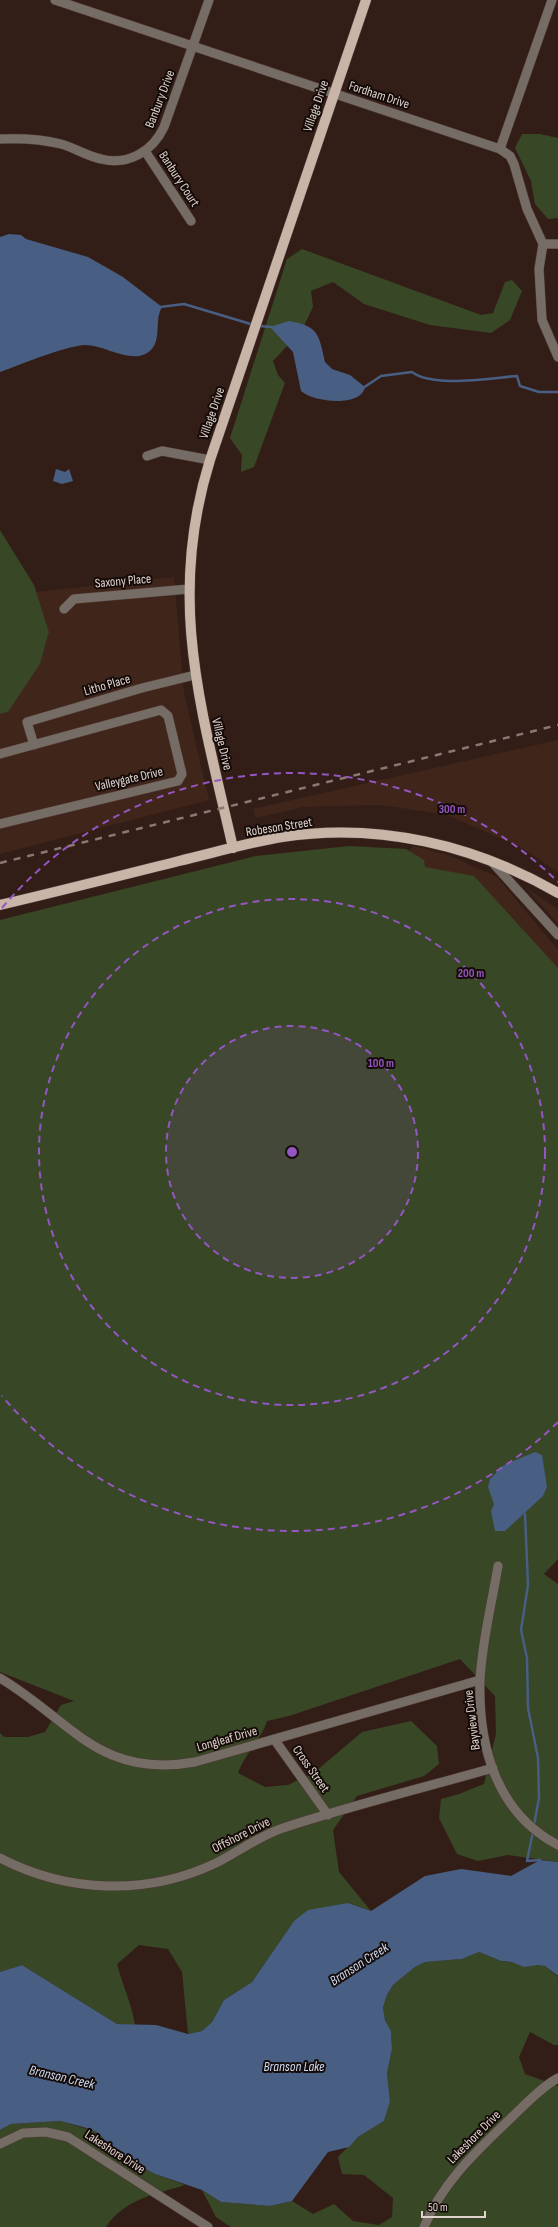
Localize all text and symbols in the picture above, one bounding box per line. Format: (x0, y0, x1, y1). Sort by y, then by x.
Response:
street label: Banbury Drive (142, 68, 178, 130)
street label: Village Drive (300, 78, 332, 134)
street label: Fordham Drive (347, 78, 411, 112)
street label: Banbury Court (155, 148, 203, 210)
street label: Village Drive (196, 385, 228, 441)
street label: Saxony Place (94, 571, 152, 591)
street label: Litho Place (82, 671, 132, 699)
street label: Village Drive (208, 716, 236, 772)
street label: Valleygate Drive (94, 763, 164, 795)
text: 300 m (439, 802, 465, 817)
street label: Robeson Street (245, 814, 313, 840)
text: 200 m (458, 966, 484, 981)
text: 100 m (368, 1056, 394, 1071)
centre of rings (285, 1145, 299, 1159)
street label: Bayview Drive (460, 1689, 484, 1751)
street label: Longleaf Drive (195, 1723, 259, 1755)
street label: Cross Street (289, 1742, 333, 1796)
street label: Offshore Drive (209, 1814, 273, 1856)
water label: Branson Creek (326, 1938, 392, 1989)
water label: Branson Lake (263, 2058, 325, 2075)
water label: Branson Creek (28, 2061, 97, 2093)
street label: Lakeshore Drive (444, 2107, 504, 2167)
street label: Lakeshore Drive (82, 2127, 148, 2177)
scale bar (422, 2193, 485, 2219)
text: 50 m (428, 2200, 448, 2215)

